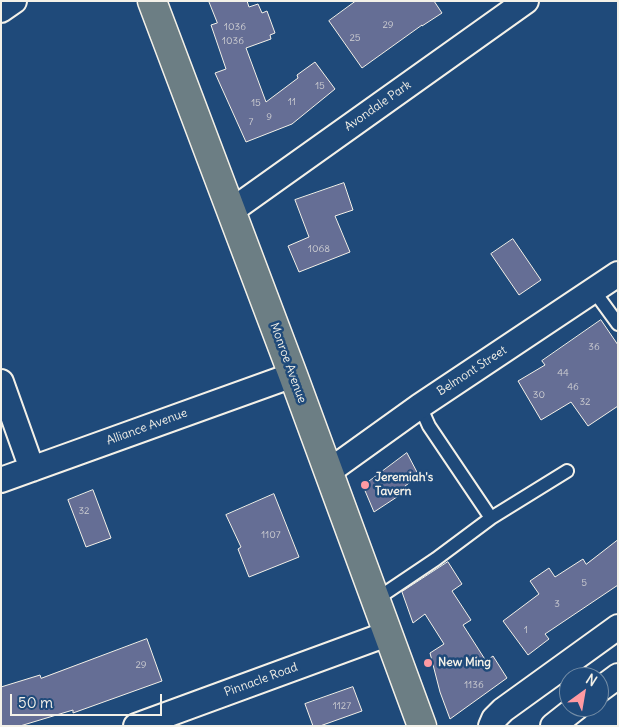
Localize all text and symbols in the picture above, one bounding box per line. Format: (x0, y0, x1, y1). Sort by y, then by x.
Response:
house number: 29 (382, 19, 394, 31)
house number: 1036 (224, 21, 246, 33)
house number: 25 (349, 32, 361, 44)
house number: 1036 (222, 35, 244, 47)
street label: Avondale Park (342, 78, 414, 134)
house number: 15 (315, 80, 325, 92)
house number: 11 (288, 96, 296, 108)
house number: 15 (251, 97, 261, 109)
house number: 9 (266, 111, 272, 123)
house number: 7 (249, 116, 253, 128)
house number: 1068 (308, 243, 330, 255)
street label: Monroe Avenue (267, 321, 309, 405)
house number: 36 (588, 341, 600, 353)
street label: Belmont Street (435, 343, 509, 399)
house number: 44 (557, 367, 569, 379)
house number: 46 (567, 381, 579, 393)
house number: 30 (533, 389, 545, 401)
house number: 32 (579, 396, 591, 408)
street label: Alliance Avenue (105, 406, 189, 448)
place label: Jeremiah's Tavern (375, 471, 433, 499)
marker: Jeremiah's Tavern (359, 479, 371, 491)
house number: 32 (78, 505, 90, 517)
house number: 1107 (261, 529, 281, 541)
house number: 5 (581, 577, 587, 589)
house number: 3 (554, 598, 560, 610)
house number: 1 (524, 624, 528, 636)
place label: New Ming (438, 656, 491, 670)
marker: New Ming (422, 657, 434, 669)
house number: 29 (135, 659, 147, 671)
street label: Pinnacle Road (222, 660, 300, 700)
north arrow (559, 667, 609, 717)
text: N (583, 670, 600, 690)
house number: 1136 (464, 679, 484, 691)
scale bar (12, 684, 165, 716)
text: 50 m (18, 693, 53, 712)
house number: 1127 (333, 700, 351, 712)

